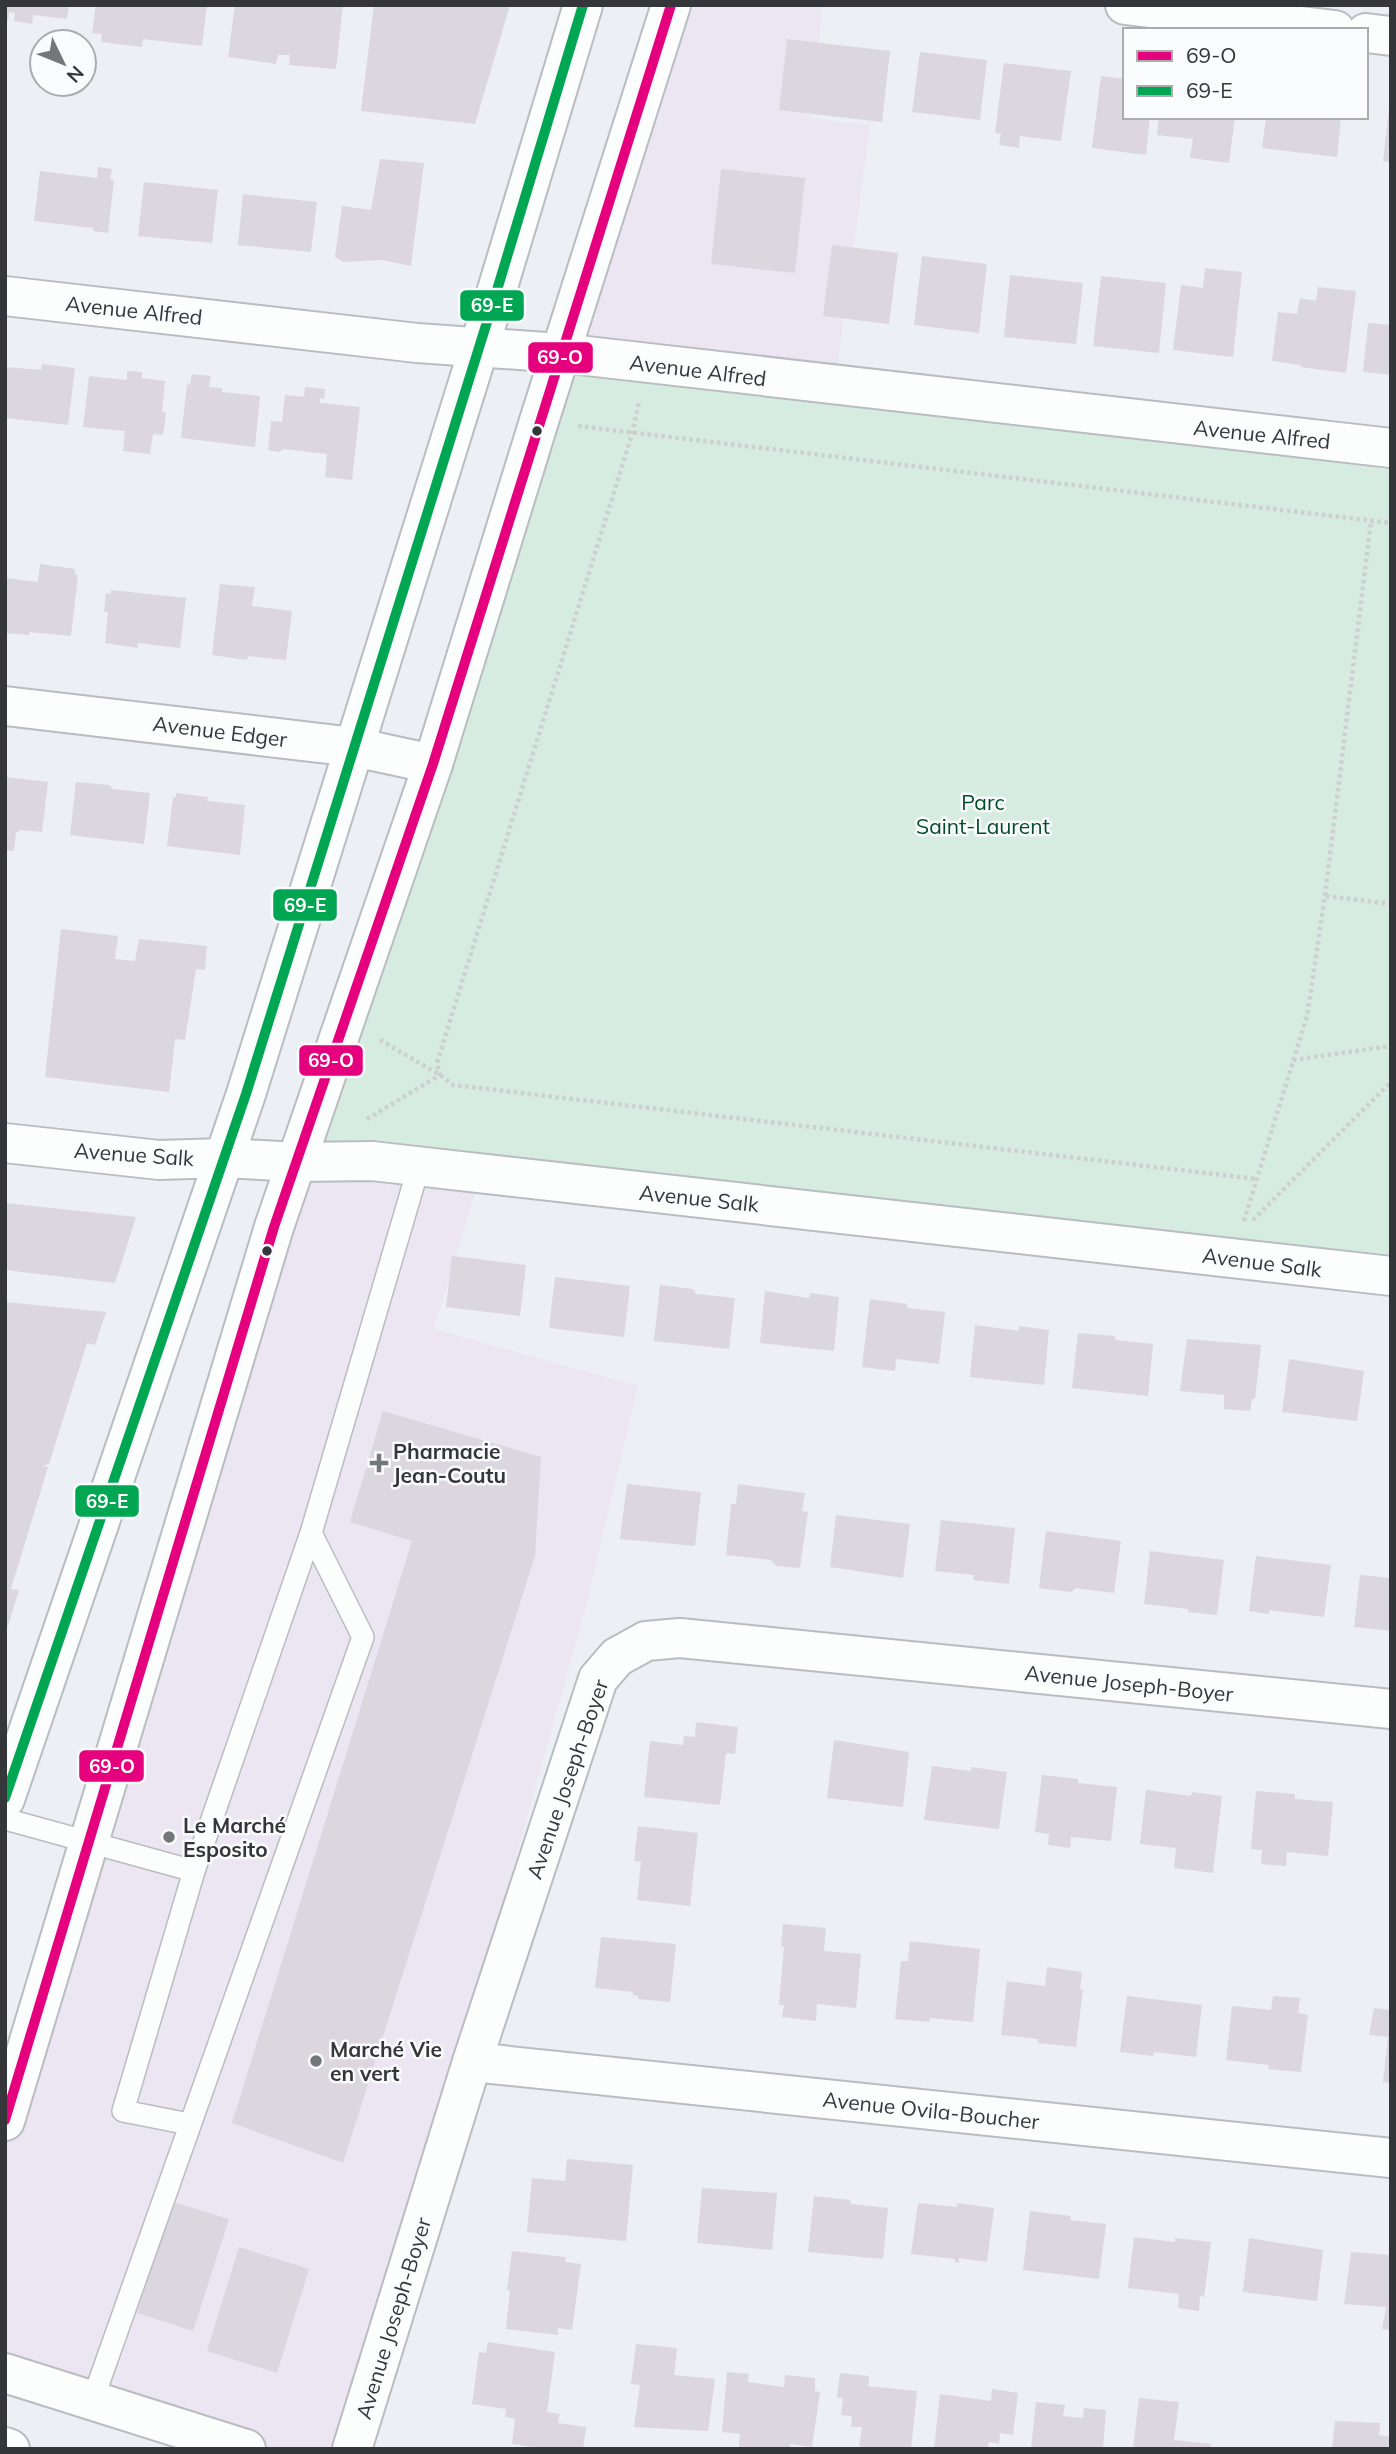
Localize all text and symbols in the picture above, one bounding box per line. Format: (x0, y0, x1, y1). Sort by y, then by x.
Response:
north arrow (28, 28, 98, 98)
legend (1123, 28, 1368, 119)
text: 69-O (1186, 42, 1236, 68)
text: N (62, 61, 89, 88)
text: 69-E (1186, 77, 1233, 103)
line badge: 69-E (459, 289, 525, 322)
street label: Avenue Alfred (64, 290, 204, 330)
text: 69-E (471, 293, 513, 317)
line badge: 69-O (527, 341, 594, 374)
text: 69-O (537, 345, 583, 369)
street label: Avenue Alfred (628, 349, 768, 391)
street label: Avenue Alfred (1192, 414, 1332, 454)
unlabelled marker (530, 424, 544, 438)
street label: Avenue Edger (151, 710, 289, 752)
park label: Parc Saint-Laurent (916, 789, 1050, 839)
line badge: 69-E (272, 888, 338, 922)
text: 69-E (284, 893, 326, 917)
line badge: 69-O (298, 1044, 364, 1077)
text: 69-O (308, 1048, 354, 1072)
street label: Avenue Salk (73, 1137, 195, 1171)
street label: Avenue Salk (638, 1179, 760, 1217)
street label: Avenue Salk (1201, 1242, 1323, 1282)
unlabelled marker (260, 1244, 274, 1258)
place label: Pharmacie Jean-Coutu (393, 1438, 506, 1488)
marker: Pharmacie Jean-Coutu (371, 1455, 387, 1471)
line badge: 69-E (74, 1484, 140, 1518)
text: 69-E (86, 1489, 128, 1513)
street label: Avenue Joseph-Boyer (1023, 1659, 1235, 1707)
street label: Avenue Joseph-Boyer (521, 1675, 614, 1882)
line badge: 69-O (78, 1749, 145, 1783)
text: 69-O (89, 1754, 135, 1778)
place label: Le Marché Esposito (183, 1812, 286, 1862)
marker: Le Marché Esposito (161, 1829, 177, 1845)
place label: Marché Vie en vert (330, 2036, 442, 2086)
marker: Marché Vie en vert (308, 2053, 324, 2069)
street label: Avenue Ovila-Boucher (821, 2086, 1041, 2134)
street label: Avenue Joseph-Boyer (350, 2214, 436, 2422)

